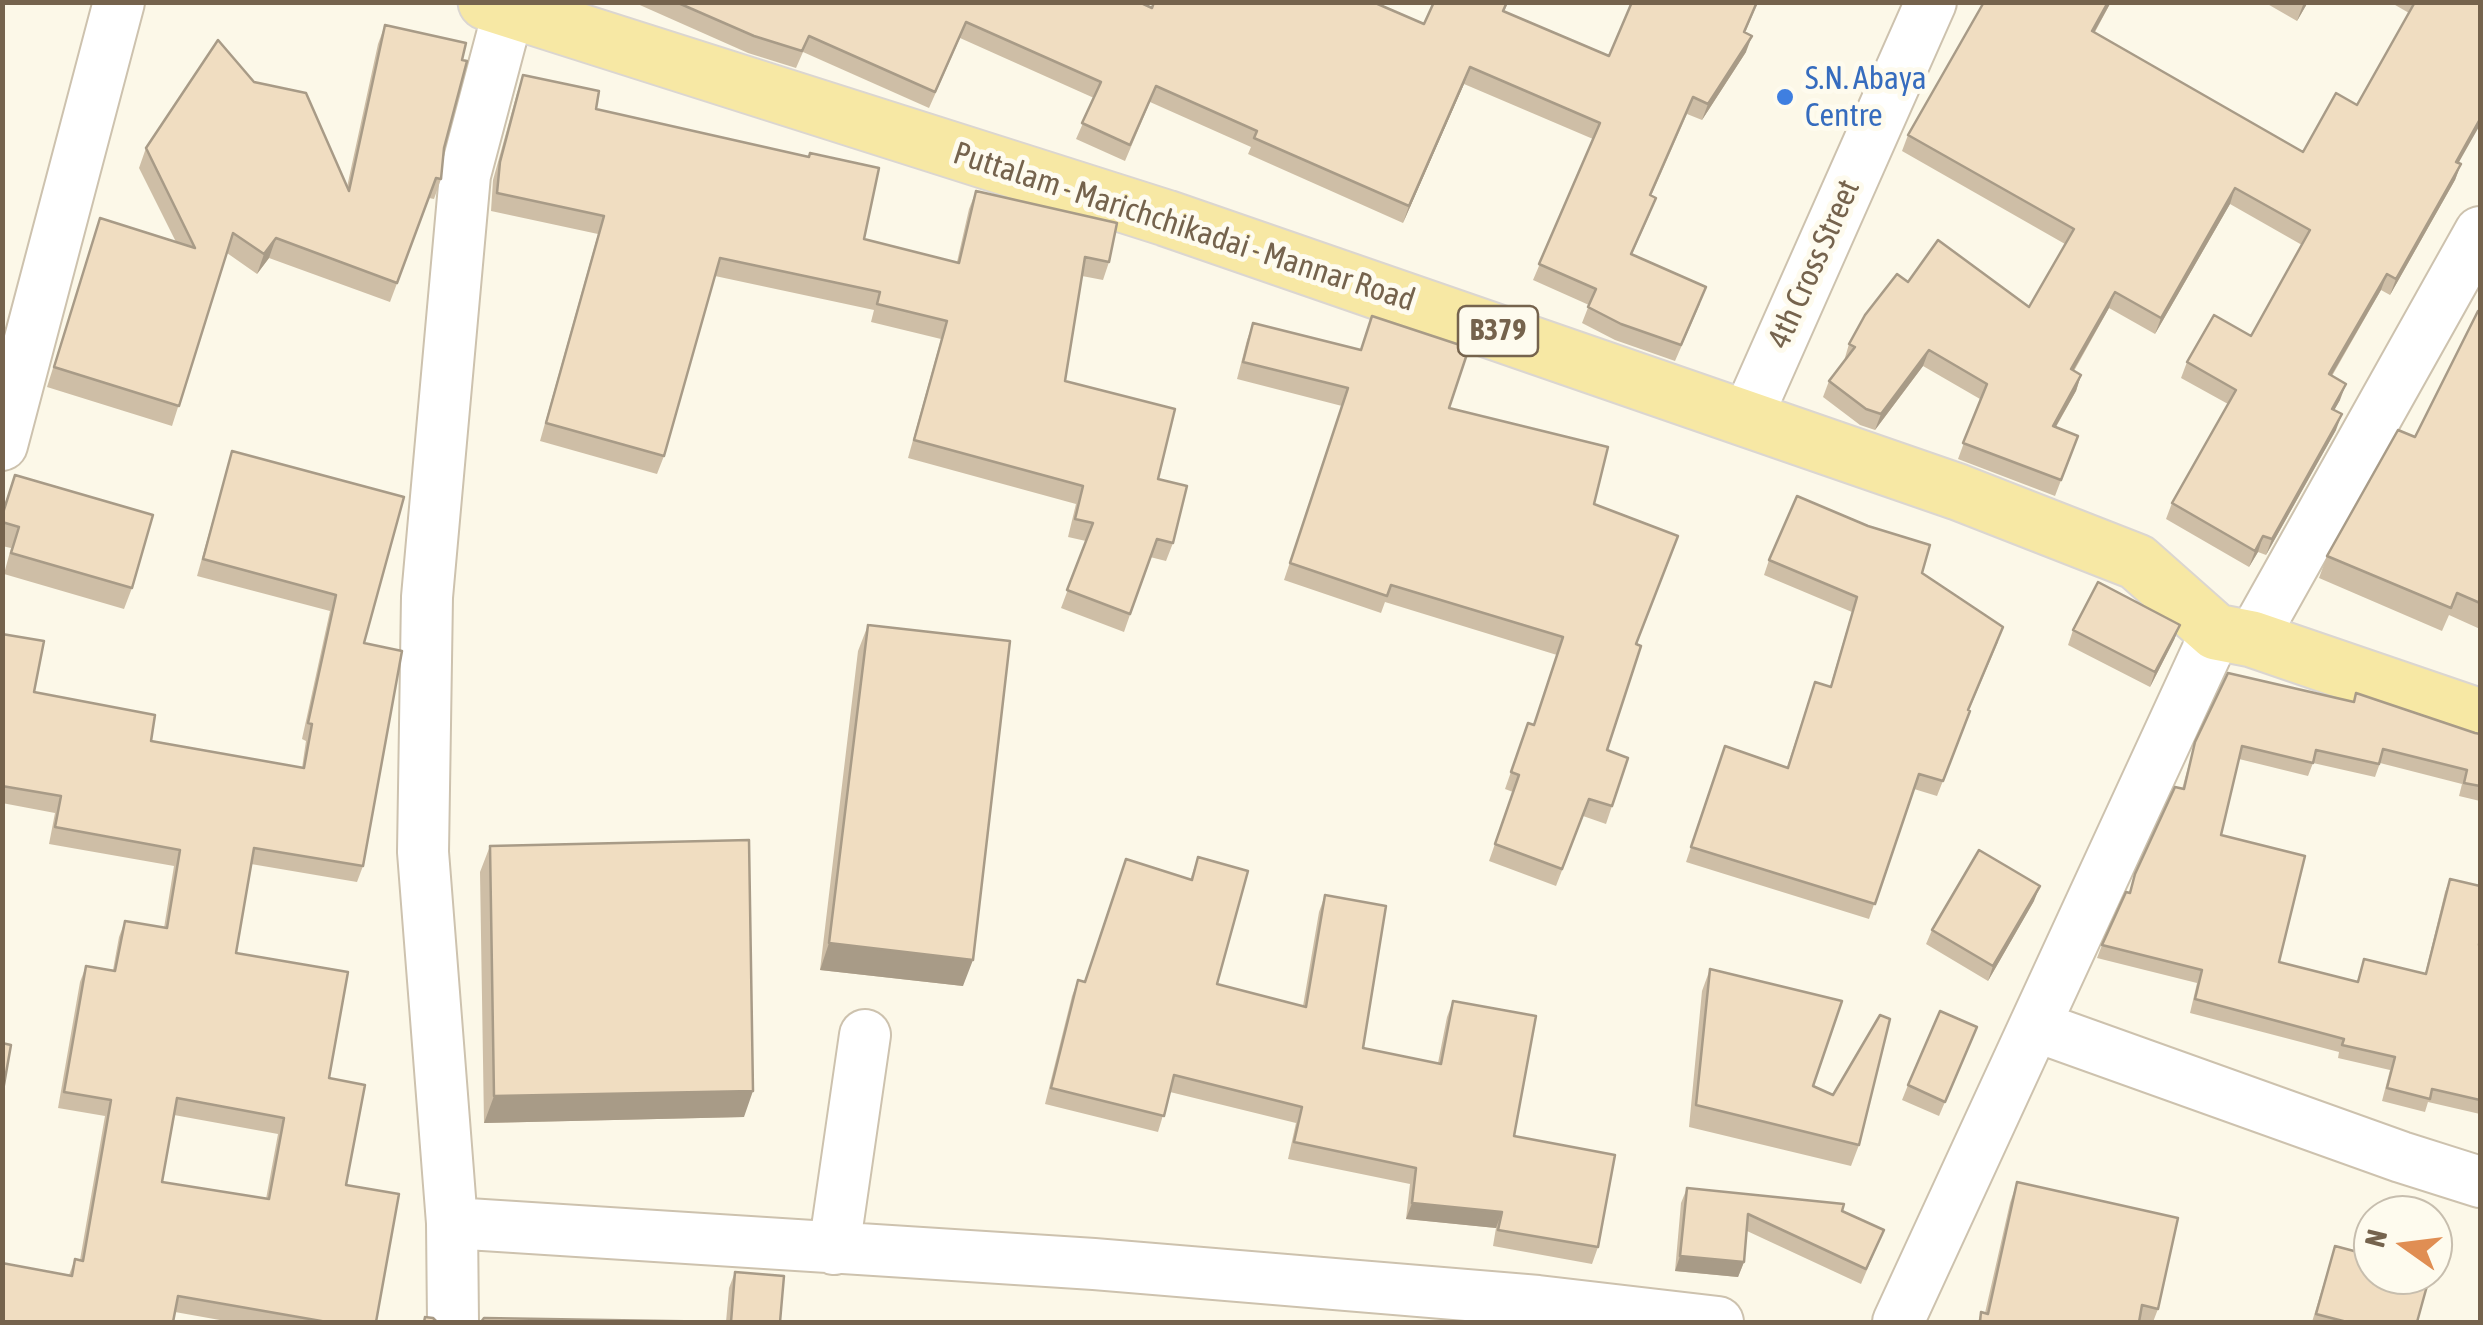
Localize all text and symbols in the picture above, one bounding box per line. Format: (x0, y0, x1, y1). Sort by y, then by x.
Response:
place label: S.N. Abaya Centre (1805, 60, 1927, 135)
marker: S.N. Abaya Centre (1774, 86, 1796, 108)
street label: Puttalam - Marichchikadai - Mannar Road (948, 134, 1420, 320)
street label: 4th Cross Street (1760, 174, 1868, 354)
road number: B379 (1458, 306, 1538, 356)
north arrow (2353, 1195, 2453, 1295)
text: N (2358, 1226, 2393, 1250)

